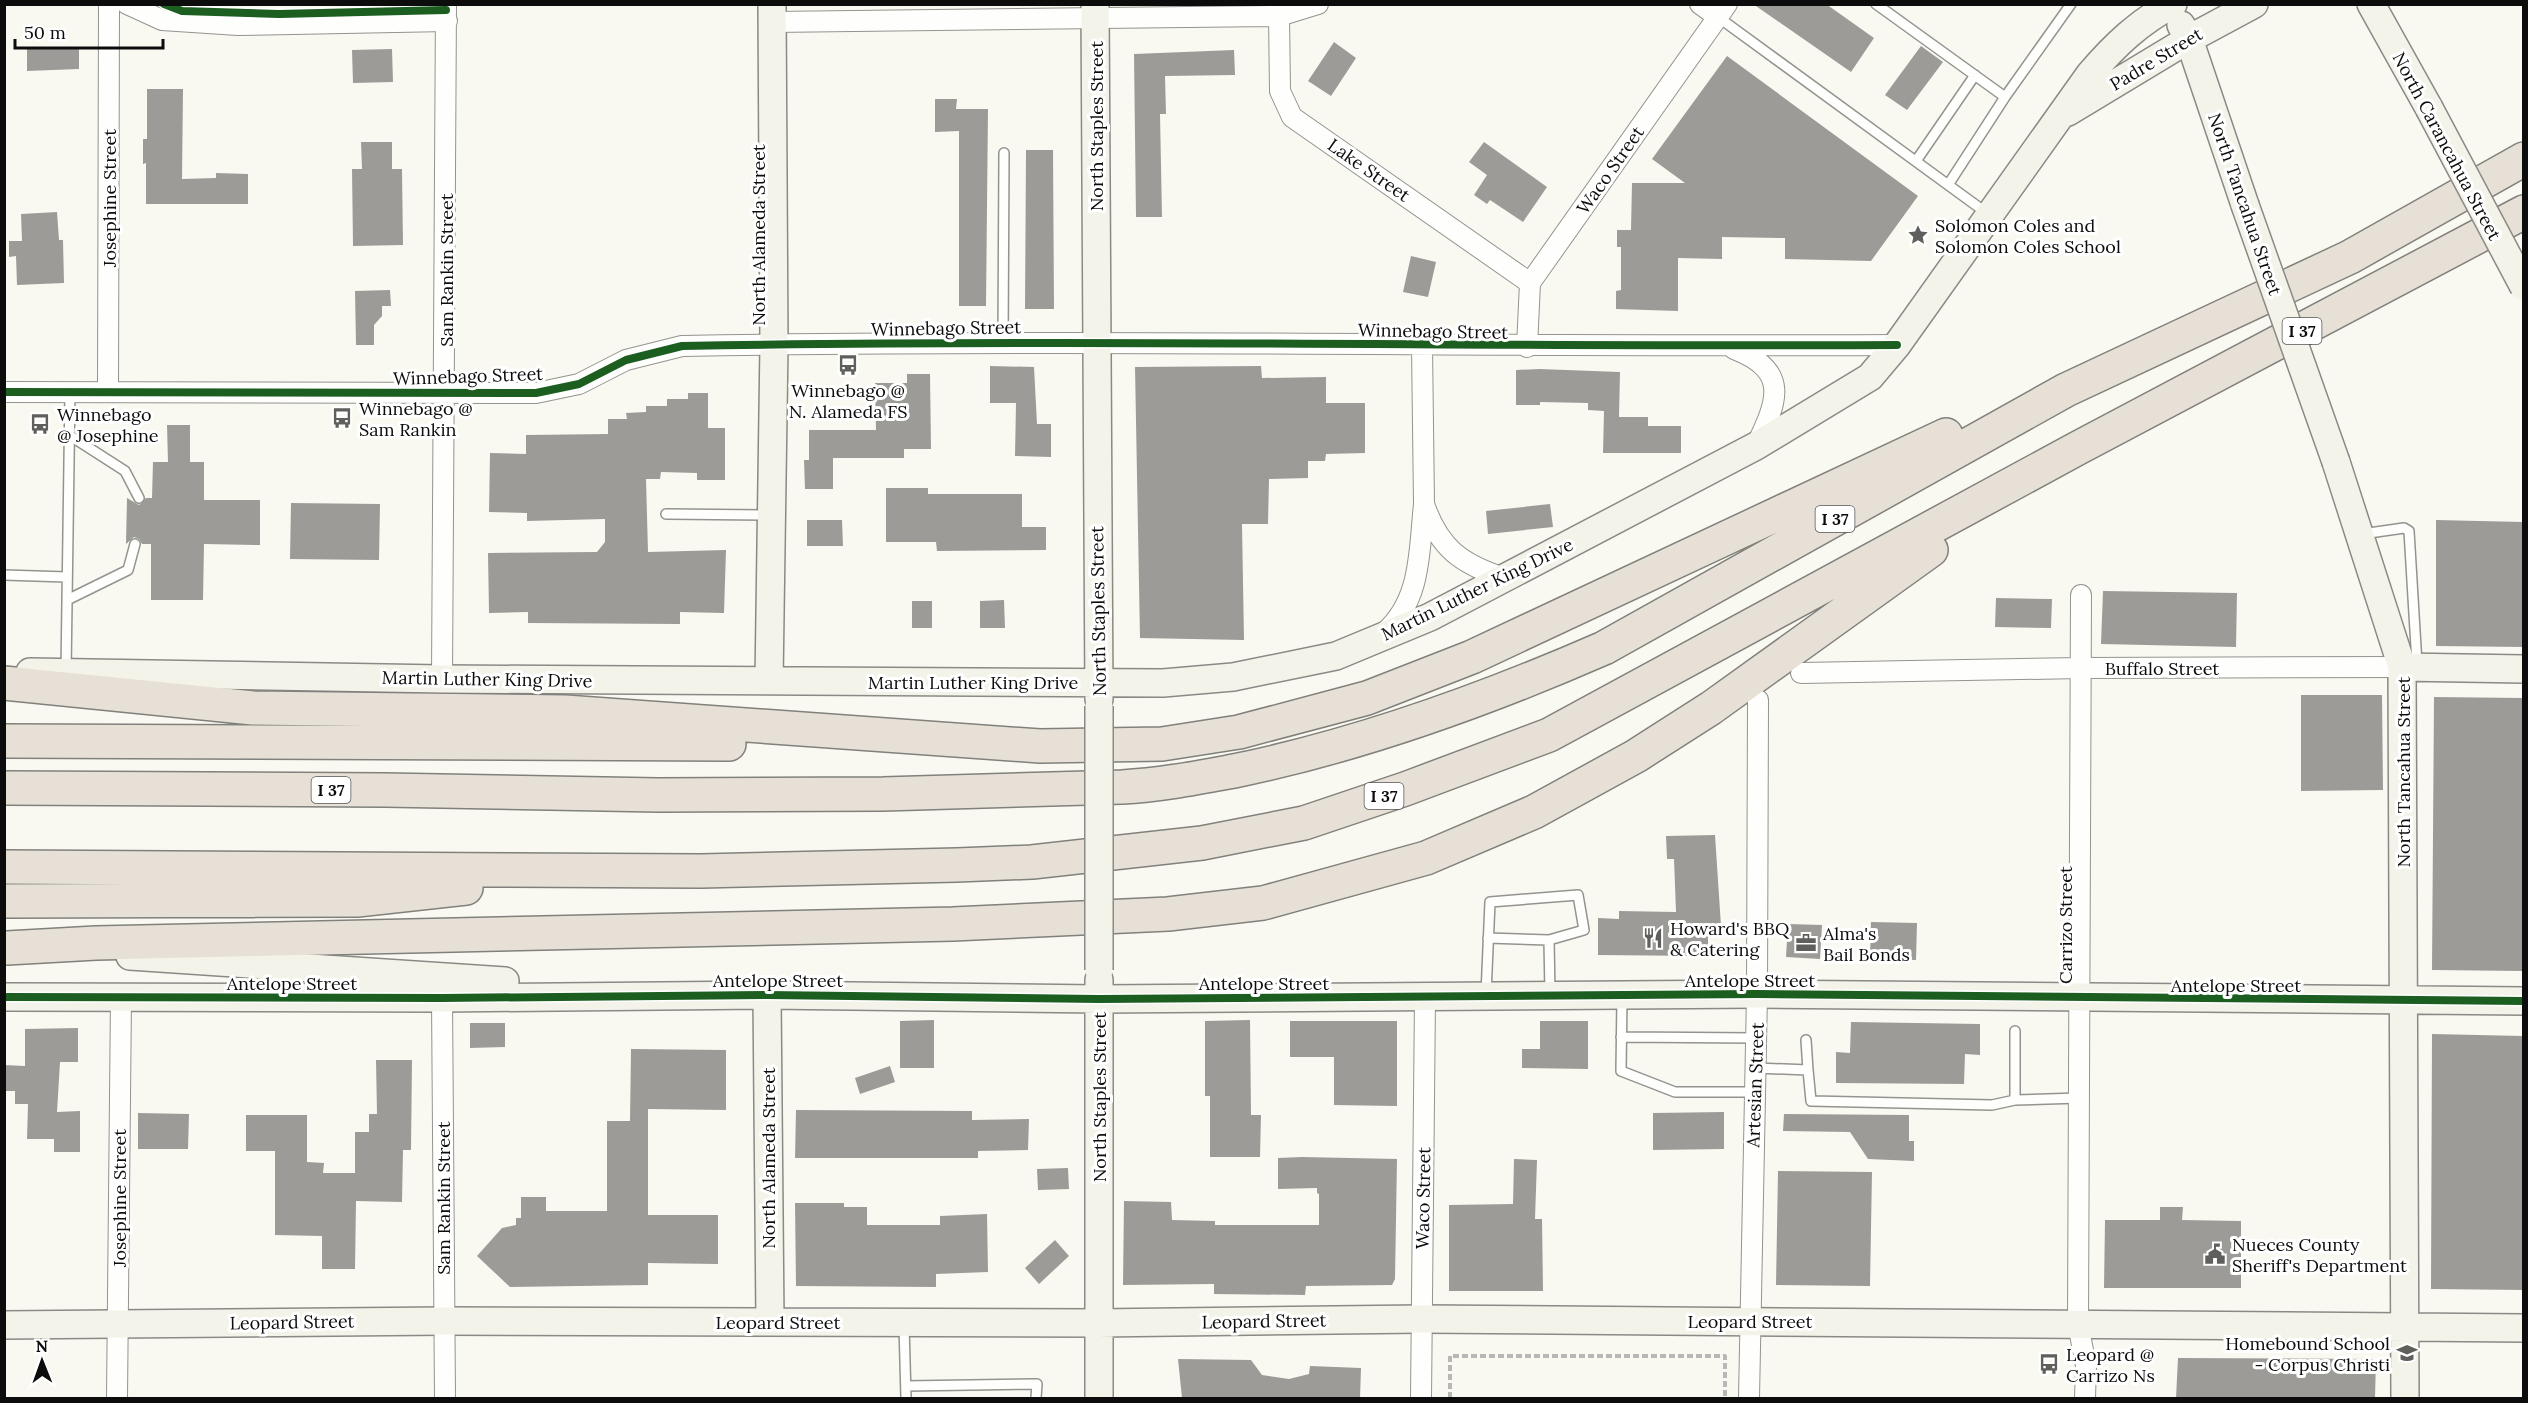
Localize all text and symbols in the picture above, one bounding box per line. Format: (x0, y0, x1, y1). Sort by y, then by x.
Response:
scale bar (15, 12, 164, 50)
text: 50 m (24, 21, 66, 44)
street label: Padre Street (2105, 22, 2207, 96)
street label: North Staples Street (1085, 41, 1108, 211)
street label: North Carancahua Street (2388, 48, 2506, 244)
street label: North Tancahua Street (2203, 110, 2287, 298)
street label: Waco Street (1571, 121, 1649, 218)
street label: Josephine Street (98, 129, 121, 268)
street label: Lake Street (1323, 133, 1415, 207)
street label: North Alameda Street (747, 144, 770, 326)
street label: Sam Rankin Street (435, 193, 458, 347)
place label: Solomon Coles and Solomon Coles School (1935, 214, 2121, 258)
place icon: Solomon Coles and Solomon Coles School (1906, 223, 1930, 247)
street label: Winnebago Street (871, 315, 1021, 341)
street label: Winnebago Street (1358, 318, 1508, 344)
road number: I 37 (2282, 318, 2322, 344)
bus stop icon: Winnebago @ N. Alameda FS (836, 353, 860, 377)
street label: Winnebago Street (393, 362, 543, 390)
place label: Winnebago @ N. Alameda FS (789, 379, 907, 423)
place label: Winnebago @ Sam Rankin (359, 397, 473, 441)
place label: Winnebago @ Josephine (57, 403, 159, 447)
bus stop icon: Winnebago @ Sam Rankin (330, 406, 354, 430)
bus stop icon: Winnebago @ Josephine (28, 412, 52, 436)
road number: I 37 (1816, 506, 1854, 532)
street label: North Staples Street (1085, 526, 1111, 696)
street label: Martin Luther King Drive (1377, 532, 1577, 645)
street label: Buffalo Street (2105, 657, 2219, 680)
street label: Martin Luther King Drive (382, 666, 593, 692)
street label: Martin Luther King Drive (868, 671, 1079, 694)
street label: North Tancahua Street (2392, 676, 2415, 868)
road number: I 37 (312, 777, 350, 803)
road number: I 37 (1364, 783, 1404, 809)
street label: Carrizo Street (2054, 866, 2077, 984)
place label: Howard's BBQ & Catering (1670, 917, 1790, 961)
place label: Alma's Bail Bonds (1822, 922, 1910, 966)
restaurant icon: Howard's BBQ & Catering (1641, 926, 1665, 950)
office icon: Alma's Bail Bonds (1794, 931, 1818, 955)
street label: Antelope Street (712, 969, 843, 992)
street label: Antelope Street (1684, 969, 1815, 992)
street label: Antelope Street (226, 972, 357, 995)
street label: Antelope Street (1198, 972, 1329, 995)
street label: Antelope Street (2170, 974, 2301, 997)
street label: North Staples Street (1088, 1012, 1111, 1182)
street label: Artesian Street (1741, 1022, 1769, 1149)
street label: North Alameda Street (757, 1067, 780, 1249)
street label: Sam Rankin Street (432, 1121, 455, 1275)
street label: Josephine Street (108, 1129, 131, 1268)
street label: Waco Street (1411, 1147, 1435, 1249)
place label: Nueces County Sheriff's Department (2232, 1233, 2407, 1277)
public building icon: Nueces County Sheriff's Department (2203, 1242, 2227, 1266)
street label: Leopard Street (1201, 1308, 1327, 1334)
street label: Leopard Street (229, 1309, 355, 1335)
street label: Leopard Street (1688, 1310, 1812, 1333)
street label: Leopard Street (716, 1311, 840, 1334)
north arrow (12, 1331, 72, 1391)
place label: Homebound School - Corpus Christi (2225, 1332, 2390, 1376)
text: N (35, 1336, 48, 1356)
school or university icon: Homebound School - Corpus Christi (2395, 1341, 2419, 1365)
place label: Leopard @ Carrizo Ns (2066, 1343, 2155, 1387)
bus stop icon: Leopard @ Carrizo Ns (2037, 1352, 2061, 1376)

